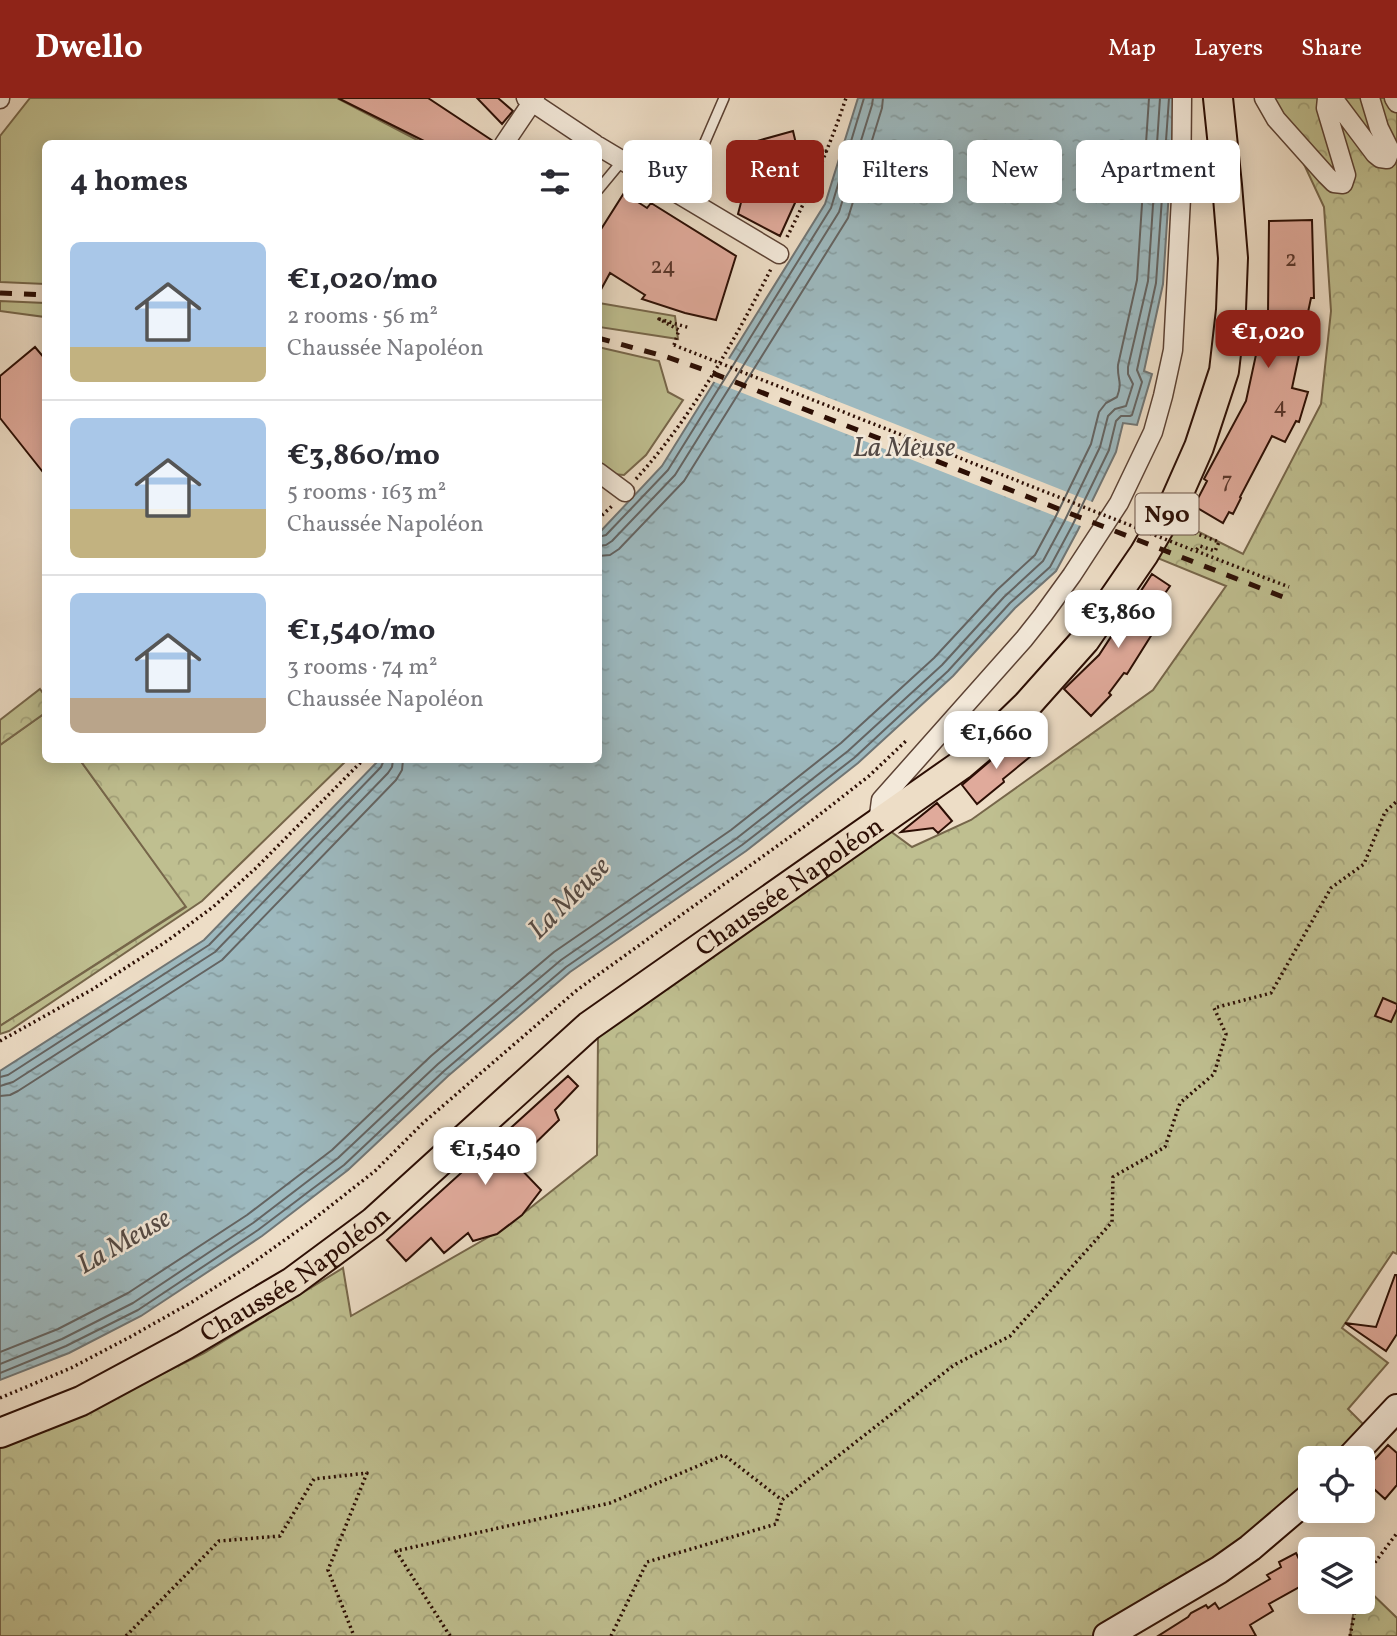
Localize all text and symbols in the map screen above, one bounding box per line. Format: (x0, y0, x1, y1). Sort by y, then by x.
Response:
text: Dwello (35, 26, 143, 72)
text: Map (1108, 32, 1156, 66)
text: Layers (1194, 32, 1263, 66)
text: Share (1301, 32, 1362, 66)
chip: Buy (623, 140, 712, 203)
chip: Rent (726, 140, 824, 203)
chip: Filters (838, 140, 953, 203)
chip: New (967, 140, 1062, 203)
chip: Apartment (1076, 140, 1240, 203)
text: 4 homes (70, 161, 188, 203)
icon: filters (536, 163, 574, 201)
house number: 2 (1285, 244, 1297, 276)
house number: 24 (650, 251, 676, 283)
text: €1,020/mo (287, 259, 438, 301)
icon: home (126, 270, 210, 354)
text: 2 rooms · 56 m² (287, 301, 438, 333)
pin: €1,020 (1211, 310, 1325, 370)
text: €1,020 (1231, 317, 1305, 349)
text: Chaussée Napoléon (287, 333, 484, 365)
house number: 4 (1273, 391, 1287, 423)
water label: La Meuse (853, 429, 955, 468)
text: €3,860/mo (287, 435, 440, 477)
icon: home (126, 446, 210, 530)
house number: 7 (1221, 466, 1233, 498)
text: 5 rooms · 163 m² (287, 477, 446, 509)
road number: N90 (1136, 494, 1198, 534)
text: Chaussée Napoléon (287, 509, 484, 541)
pin: €3,860 (1061, 590, 1175, 650)
text: €3,860 (1081, 597, 1155, 629)
text: €1,540/mo (287, 610, 435, 652)
icon: home (126, 621, 210, 705)
text: 3 rooms · 74 m² (287, 652, 437, 684)
text: Chaussée Napoléon (287, 684, 484, 716)
pin: €1,660 (939, 712, 1053, 771)
text: €1,660 (960, 718, 1032, 750)
street label: Chaussée Napoléon (689, 809, 891, 966)
water label: La Meuse (520, 849, 620, 949)
pin: €1,540 (428, 1128, 542, 1187)
text: €1,540 (449, 1134, 521, 1166)
street label: Chaussée Napoléon (194, 1199, 399, 1352)
water label: La Meuse (70, 1200, 178, 1285)
map controls (1298, 1446, 1375, 1614)
button: locate (1298, 1446, 1375, 1523)
button: layers (1298, 1537, 1375, 1614)

